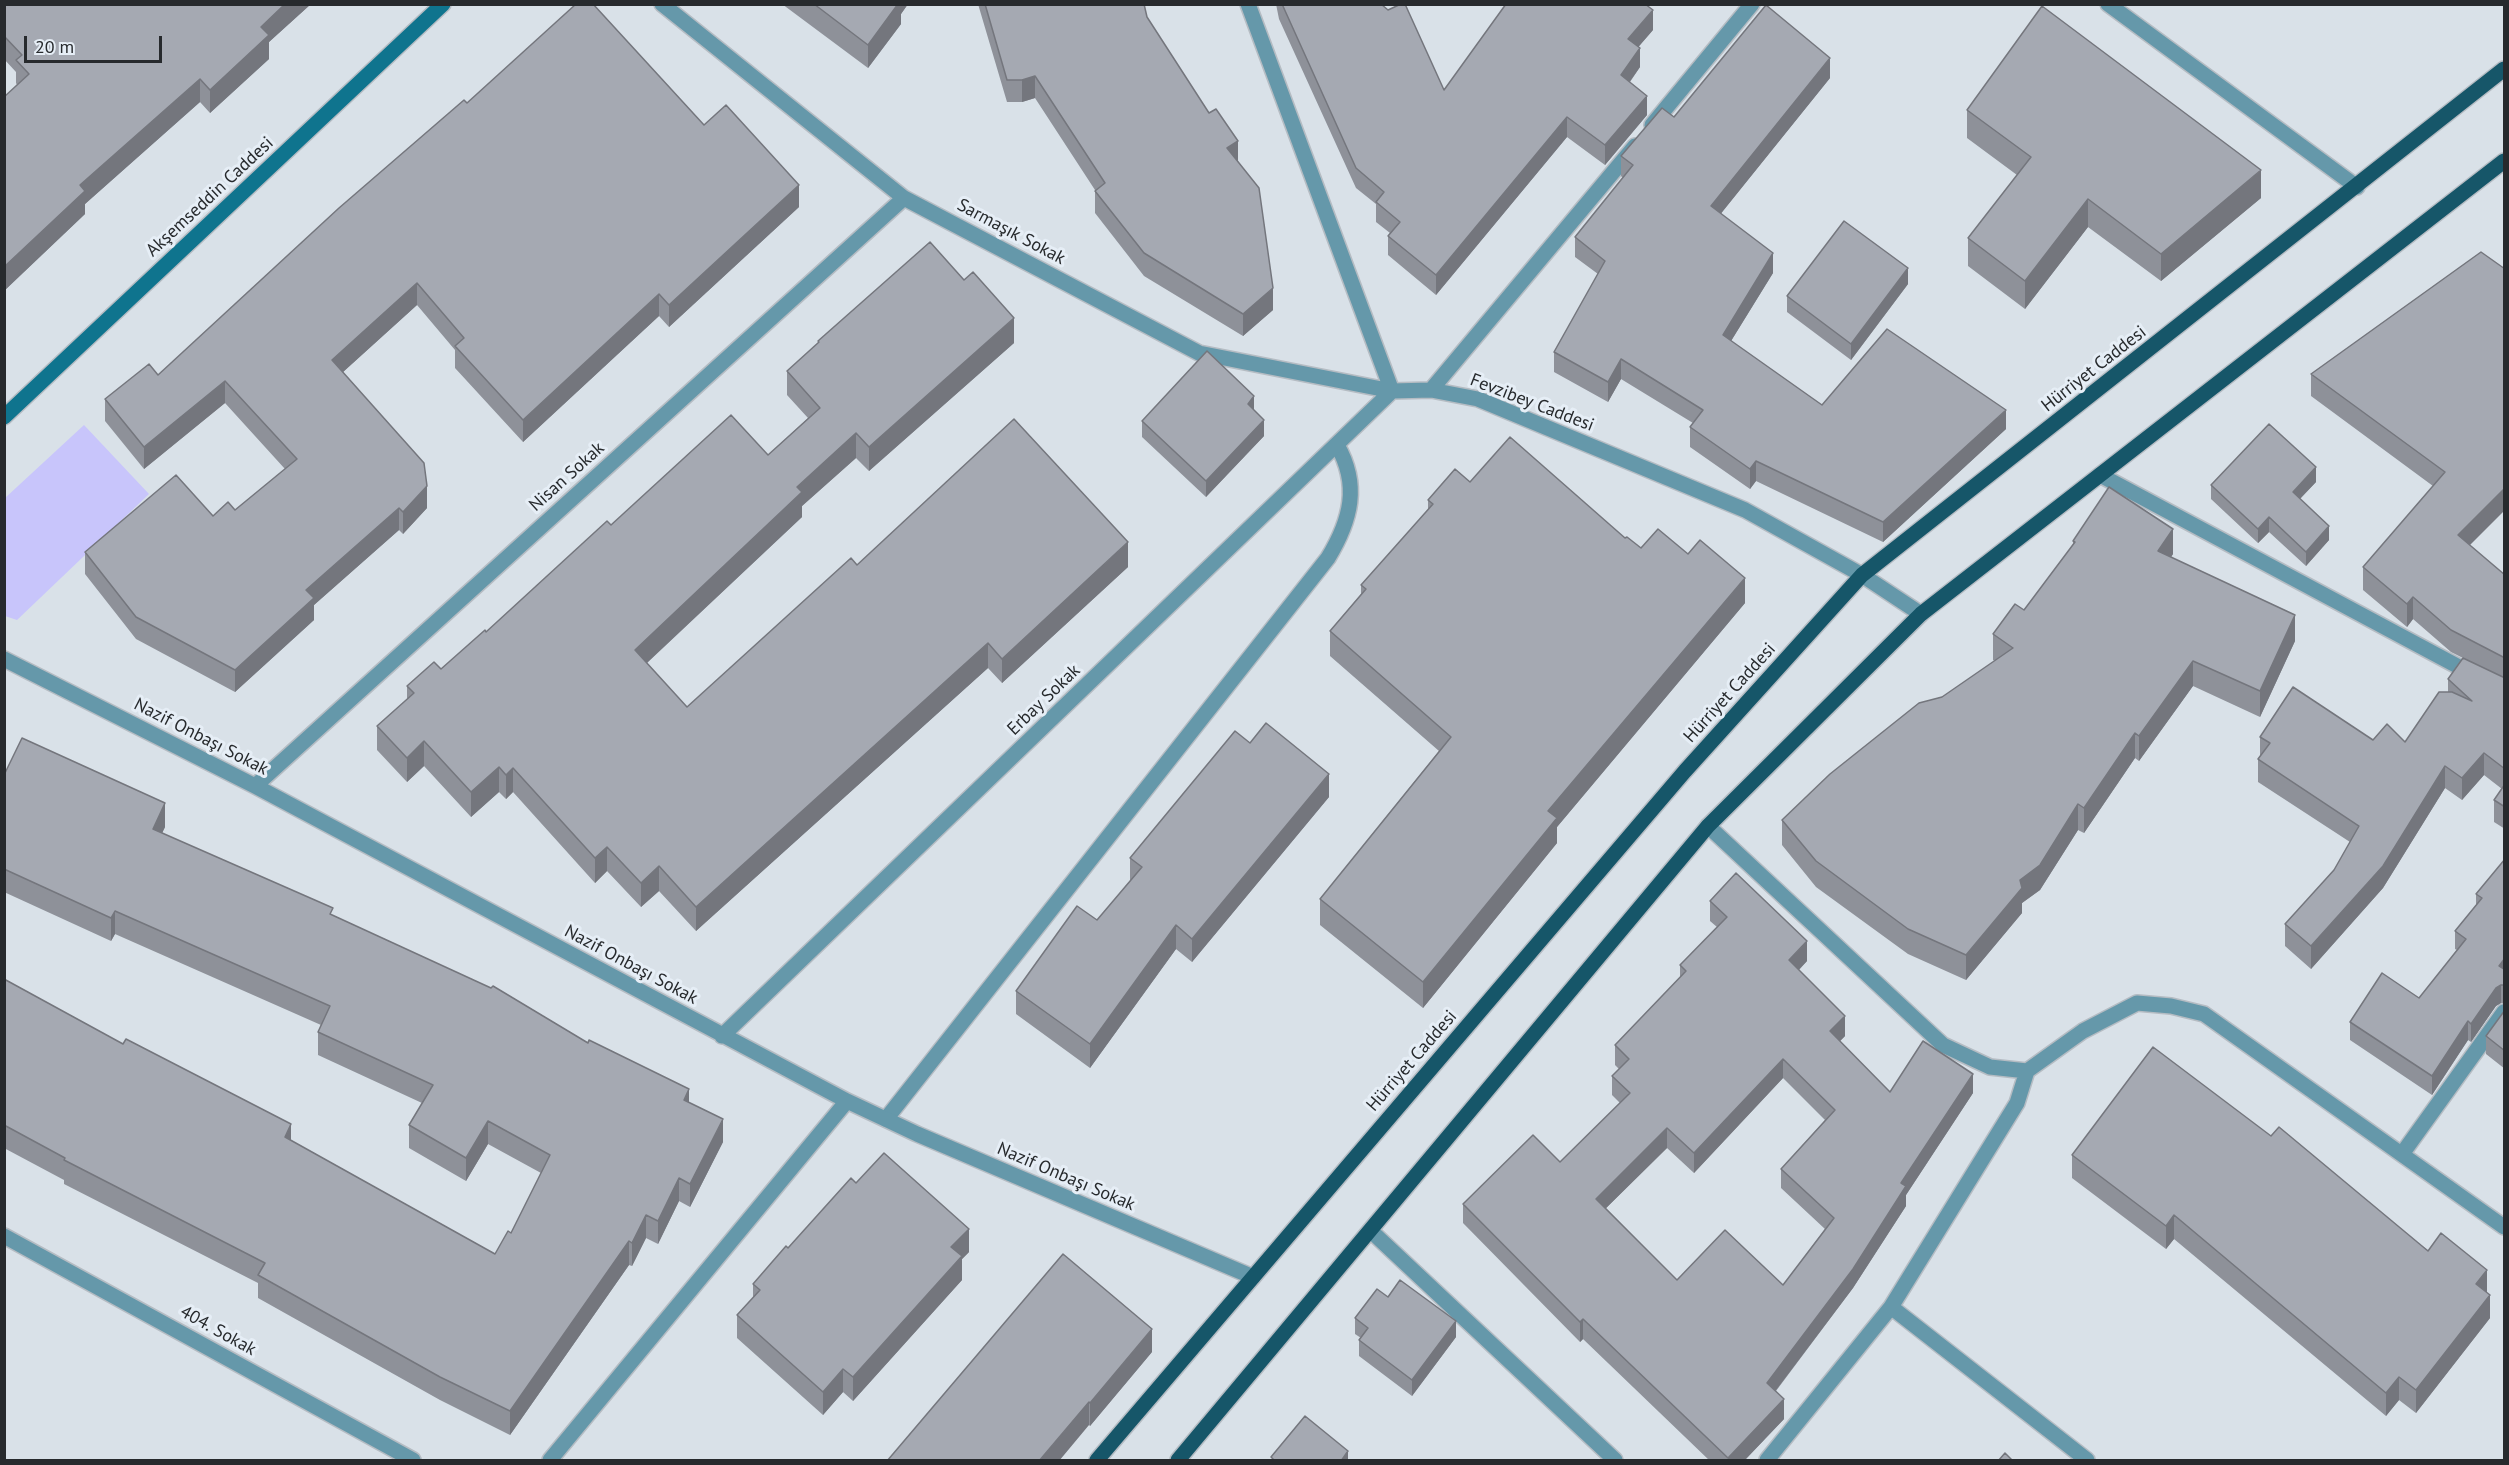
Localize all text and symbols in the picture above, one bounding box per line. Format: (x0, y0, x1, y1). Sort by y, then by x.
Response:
scale bar (27, 24, 165, 62)
text: 20 m (35, 35, 74, 58)
street label: Akşemseddin Caddesi (142, 133, 278, 261)
street label: Sarmaşık Sokak (953, 194, 1069, 270)
street label: Hürriyet Caddesi (2037, 321, 2151, 417)
street label: Fevzibey Caddesi (1467, 369, 1597, 437)
street label: Nisan Sokak (525, 438, 609, 516)
street label: Hürriyet Caddesi (1680, 639, 1780, 747)
street label: Erbay Sokak (1003, 660, 1085, 740)
street label: Nazif Onbaşı Sokak (130, 694, 272, 780)
street label: Nazif Onbaşı Sokak (561, 921, 701, 1009)
street label: Hürriyet Caddesi (1362, 1006, 1462, 1116)
street label: Nazif Onbaşı Sokak (994, 1138, 1138, 1216)
street label: 404. Sokak (176, 1301, 260, 1361)

